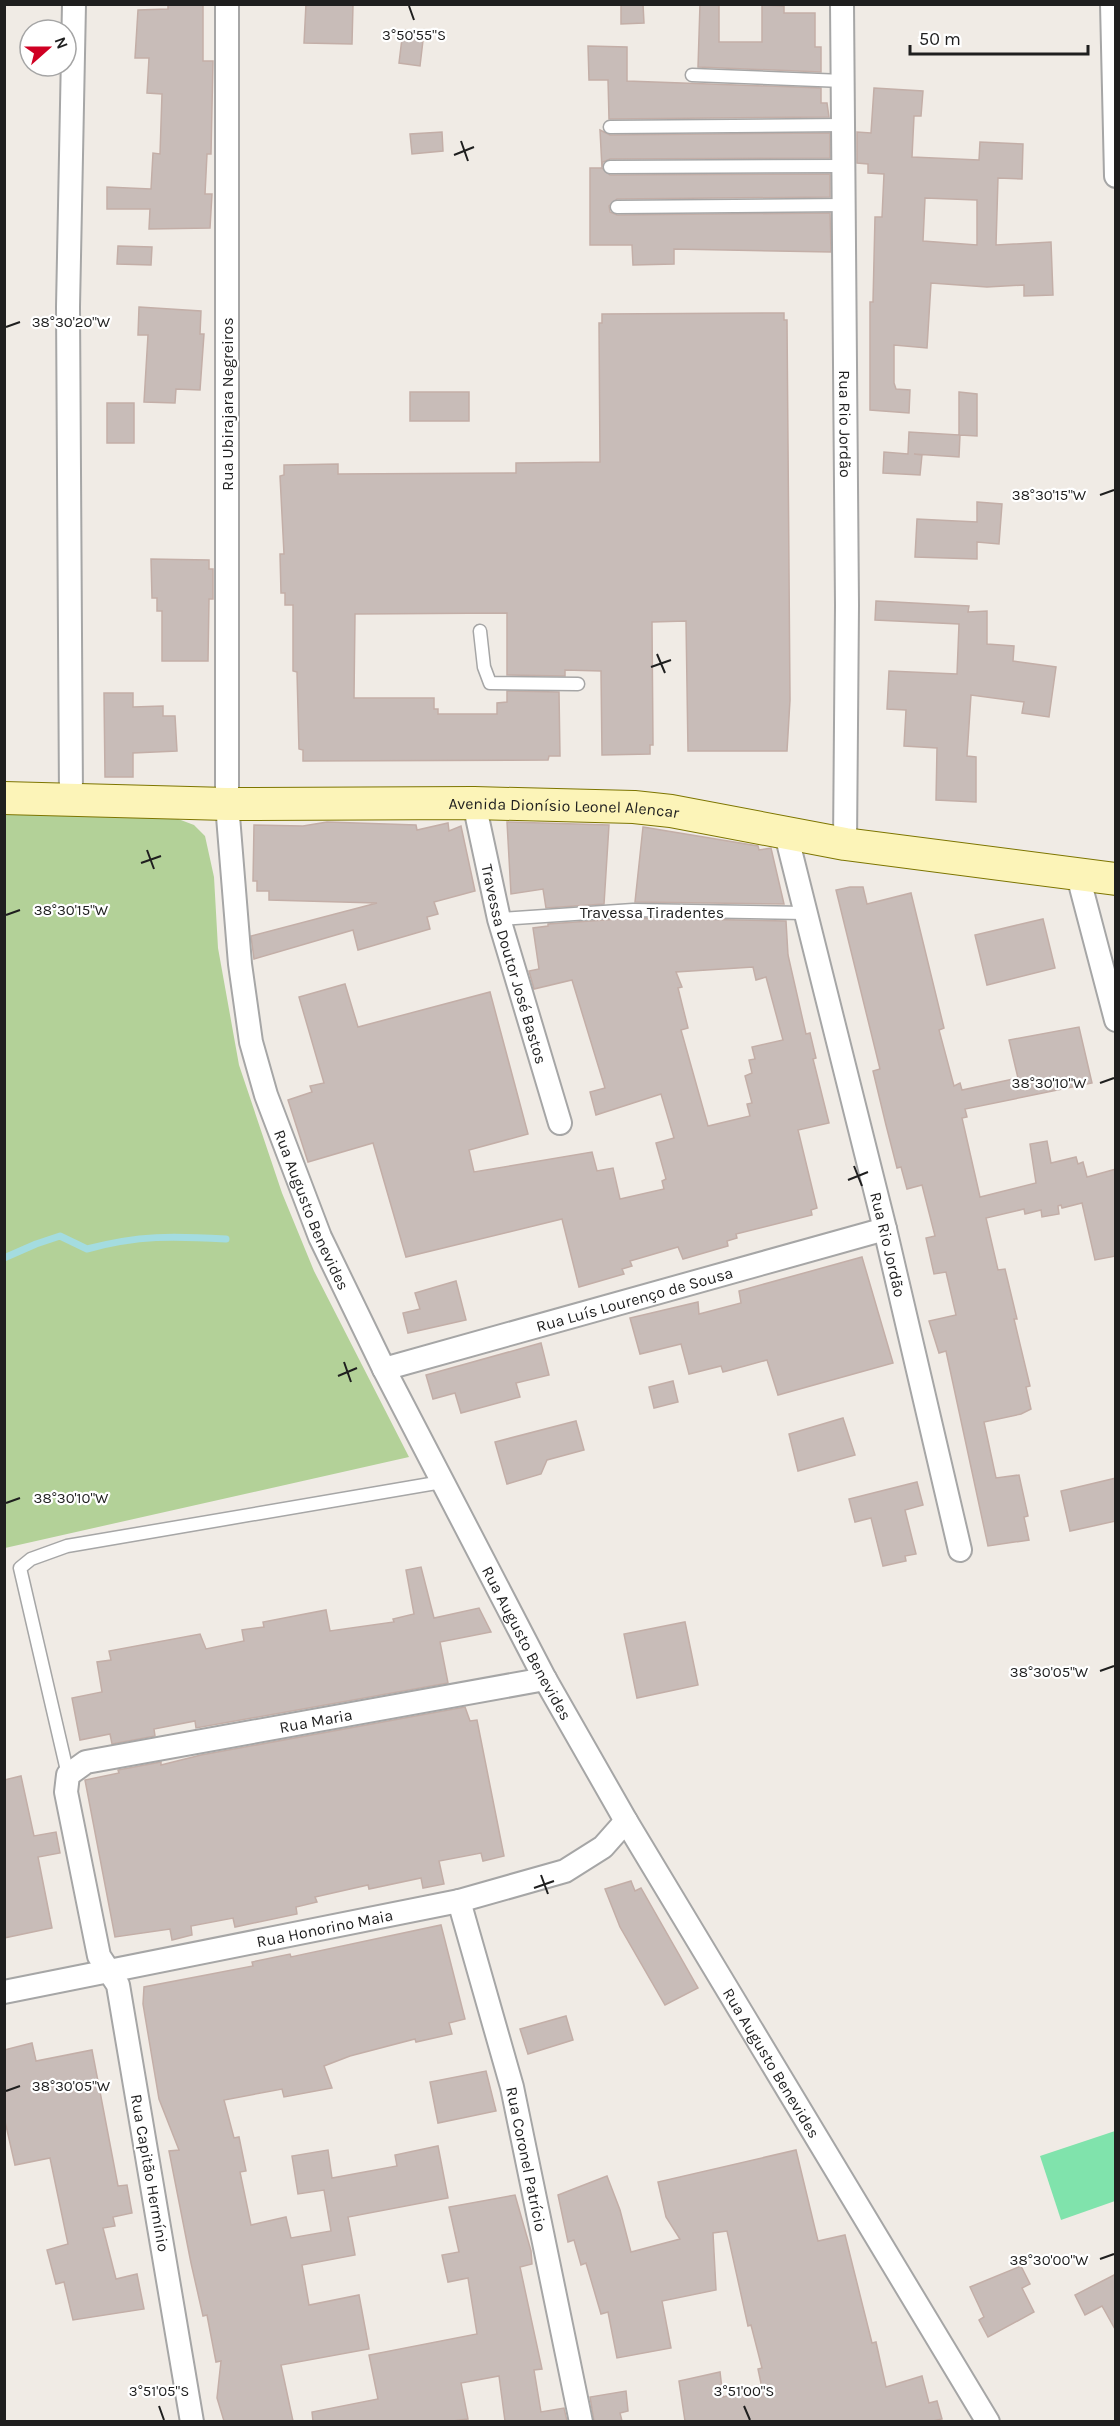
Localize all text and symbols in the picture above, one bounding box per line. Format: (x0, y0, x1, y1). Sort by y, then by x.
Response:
north arrow (18, 18, 78, 78)
scale bar (910, 18, 1088, 56)
text: 3°50'55"S (382, 26, 446, 44)
text: 50 m (919, 28, 961, 50)
text: N (51, 34, 72, 52)
text: 38°30'20"W (32, 313, 111, 331)
street label: Rua Ubirajara Negreiros (218, 317, 237, 491)
street label: Rua Rio Jordão (836, 370, 855, 478)
text: 38°30'15"W (1012, 486, 1087, 504)
street label: Avenida Dionísio Leonel Alencar (448, 793, 681, 822)
street label: Travessa Doutor José Bastos (478, 862, 551, 1066)
text: 38°30'15"W (34, 901, 109, 919)
street label: Travessa Tiradentes (580, 903, 724, 922)
text: 38°30'10"W (1012, 1074, 1087, 1092)
street label: Rua Augusto Benevides (271, 1127, 354, 1293)
street label: Rua Rio Jordão (867, 1190, 910, 1299)
street label: Rua Luís Lourenço de Sousa (534, 1262, 735, 1336)
text: 38°30'10"W (34, 1489, 109, 1507)
street label: Rua Augusto Benevides (478, 1563, 576, 1723)
text: 38°30'05"W (1010, 1663, 1089, 1681)
street label: Rua Maria (278, 1705, 354, 1736)
street label: Rua Honorino Maia (255, 1905, 395, 1951)
street label: Rua Augusto Benevides (719, 1984, 824, 2141)
text: 38°30'05"W (32, 2077, 111, 2095)
street label: Rua Coronel Patrício (503, 2085, 551, 2233)
street label: Rua Capitão Hermínio (127, 2093, 173, 2253)
text: 38°30'00"W (1010, 2251, 1089, 2269)
text: 3°51'05"S (129, 2382, 189, 2400)
text: 3°51'00"S (714, 2382, 774, 2400)

